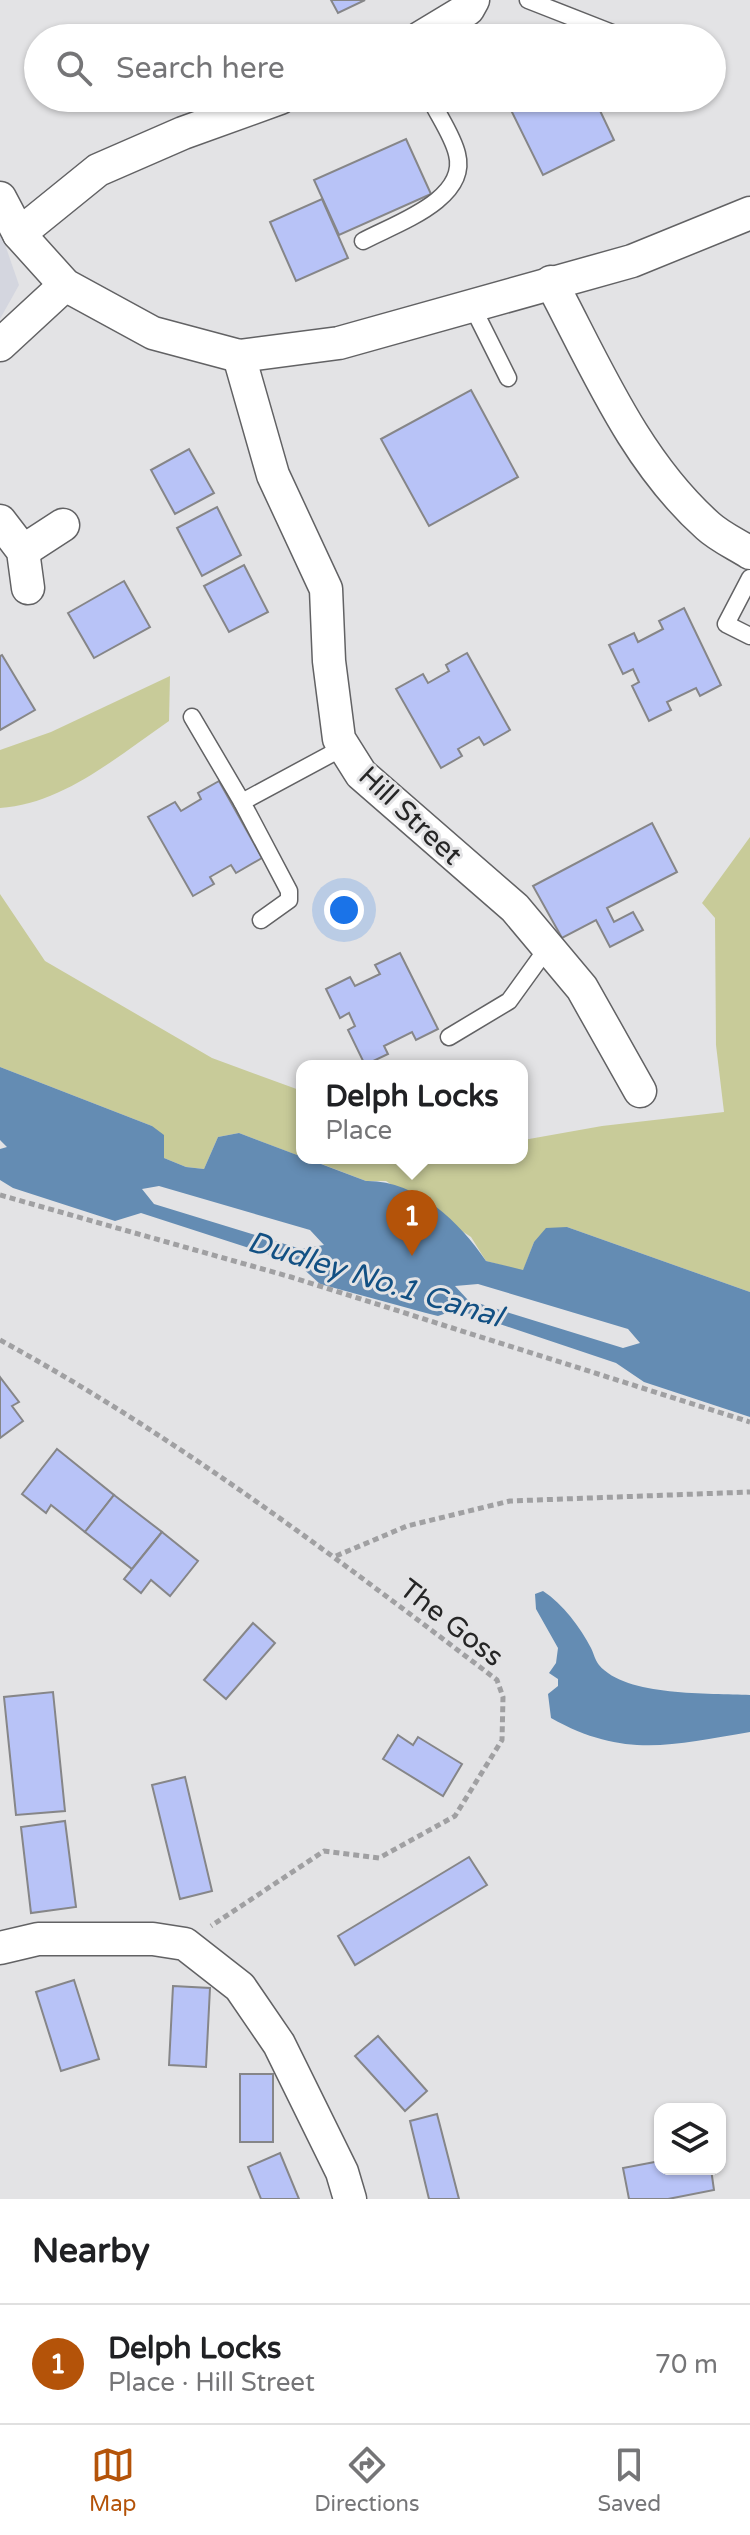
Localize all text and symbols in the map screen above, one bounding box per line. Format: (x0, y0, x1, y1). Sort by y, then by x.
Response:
search box (24, 24, 726, 112)
icon: search (52, 46, 96, 90)
text: Search here (116, 50, 285, 87)
street label: Hill Street (352, 759, 469, 872)
your location (324, 890, 364, 930)
popup (296, 1060, 528, 1164)
text: Delph Locks (325, 1078, 499, 1115)
text: Place (325, 1115, 392, 1146)
pin: 1 (386, 1190, 438, 1256)
water label: Dudley No.1 Canal (243, 1223, 510, 1337)
street label: The Goss (393, 1572, 510, 1674)
map controls (654, 2103, 726, 2175)
button: layers (654, 2103, 726, 2175)
text: Nearby (32, 2231, 150, 2272)
text: Delph Locks (108, 2330, 282, 2367)
text: 1 (50, 2349, 66, 2380)
text: 70 m (655, 2349, 718, 2380)
text: Place · Hill Street (108, 2367, 315, 2398)
tab: Map (89, 2443, 136, 2517)
tab: Directions (314, 2443, 420, 2517)
tab: Saved (597, 2443, 661, 2517)

